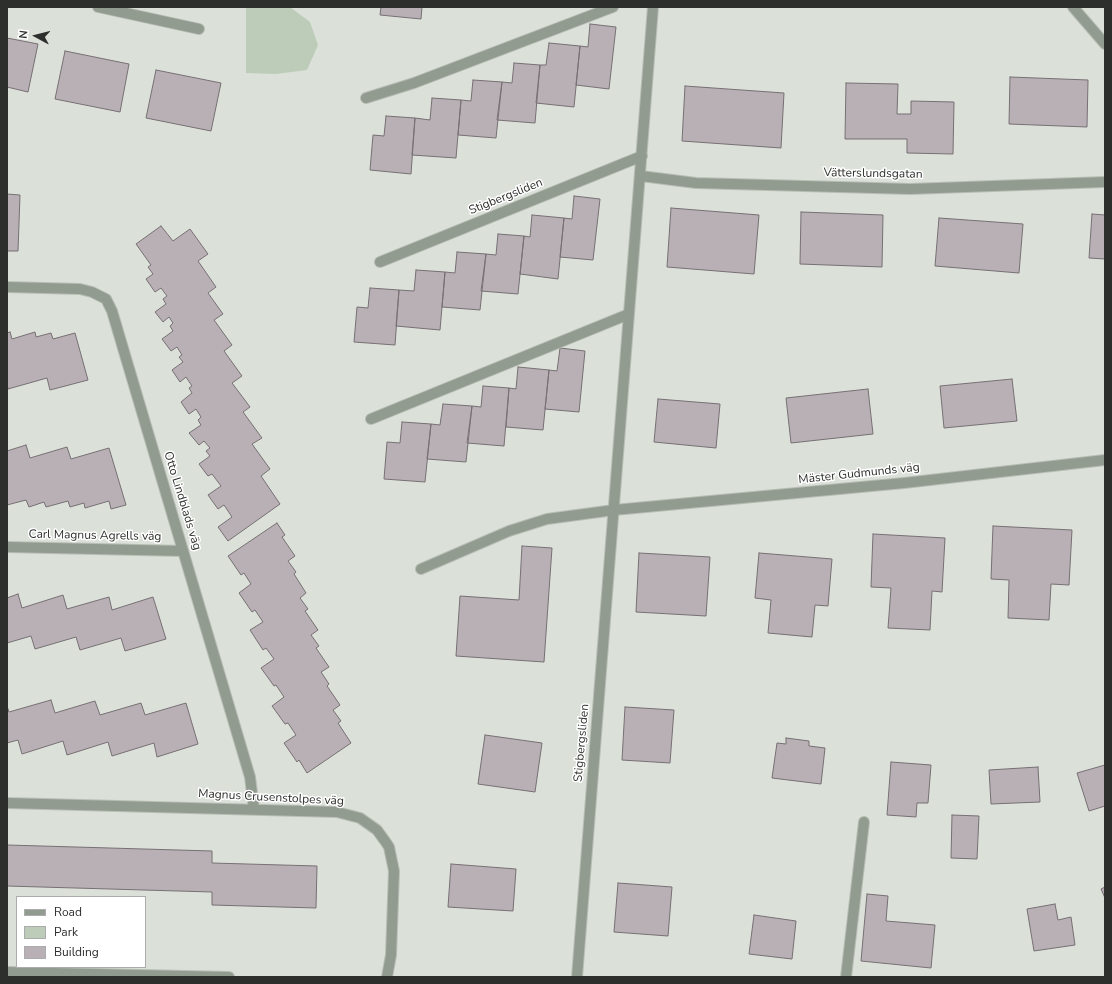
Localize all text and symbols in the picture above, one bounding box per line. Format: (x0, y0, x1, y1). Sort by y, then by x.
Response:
north arrow (16, 16, 56, 56)
text: N (16, 29, 32, 39)
street label: Vätterslundsgatan (823, 166, 923, 182)
street label: Stigbergsliden (467, 176, 545, 218)
street label: Otto Lindblads väg (160, 450, 204, 552)
street label: Mäster Gudmunds väg (798, 460, 920, 488)
street label: Carl Magnus Agrells väg (28, 528, 162, 544)
street label: Stigbergsliden (571, 703, 593, 783)
street label: Magnus Crusenstolpes väg (198, 787, 344, 809)
legend (16, 896, 146, 968)
text: Road (54, 904, 82, 920)
text: Park (54, 924, 78, 940)
text: Building (54, 944, 99, 960)

